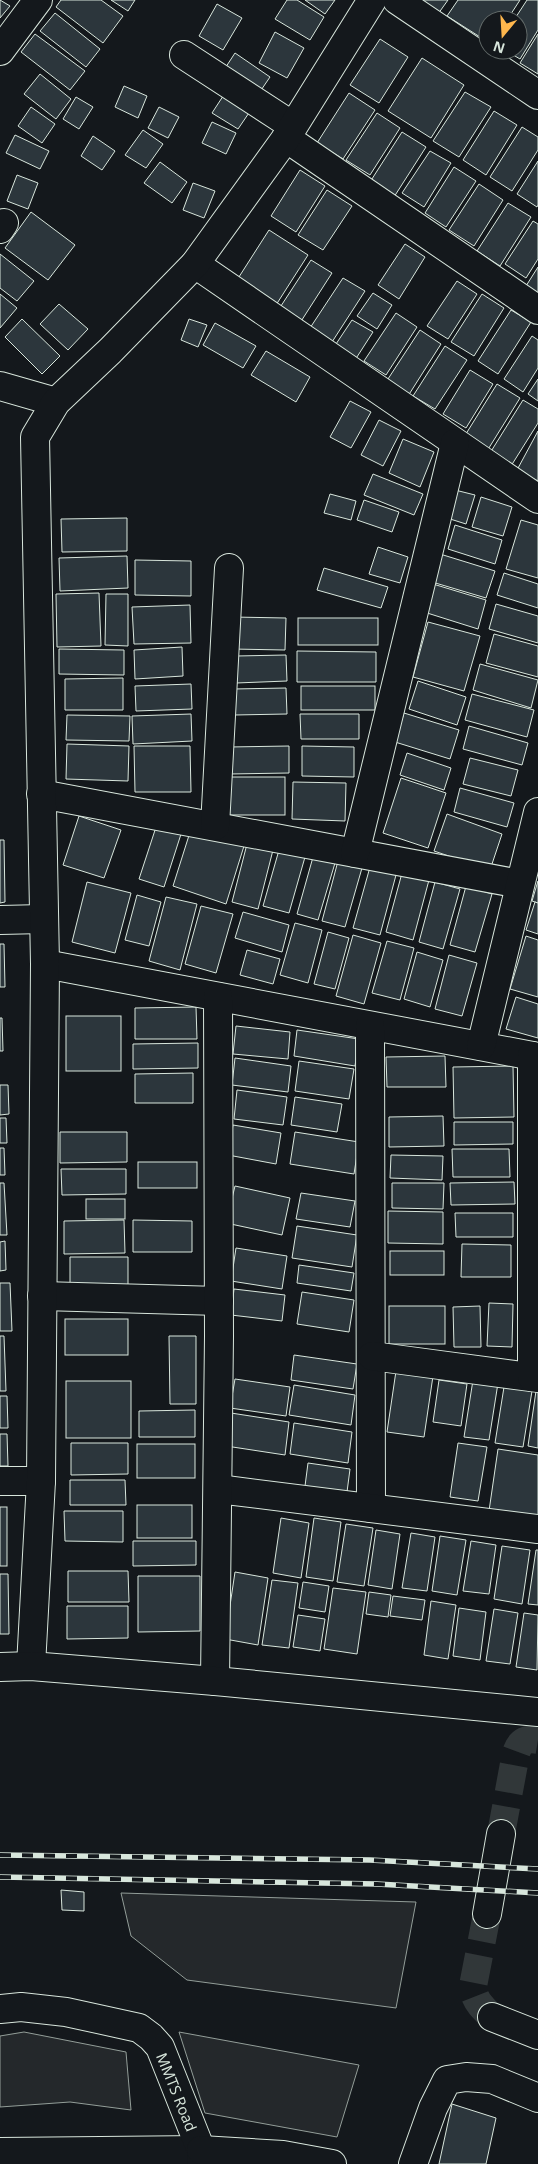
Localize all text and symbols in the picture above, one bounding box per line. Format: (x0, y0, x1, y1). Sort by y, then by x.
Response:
north arrow (478, 10, 528, 60)
text: N (490, 37, 507, 59)
street label: MMTS Road (152, 2050, 202, 2134)

